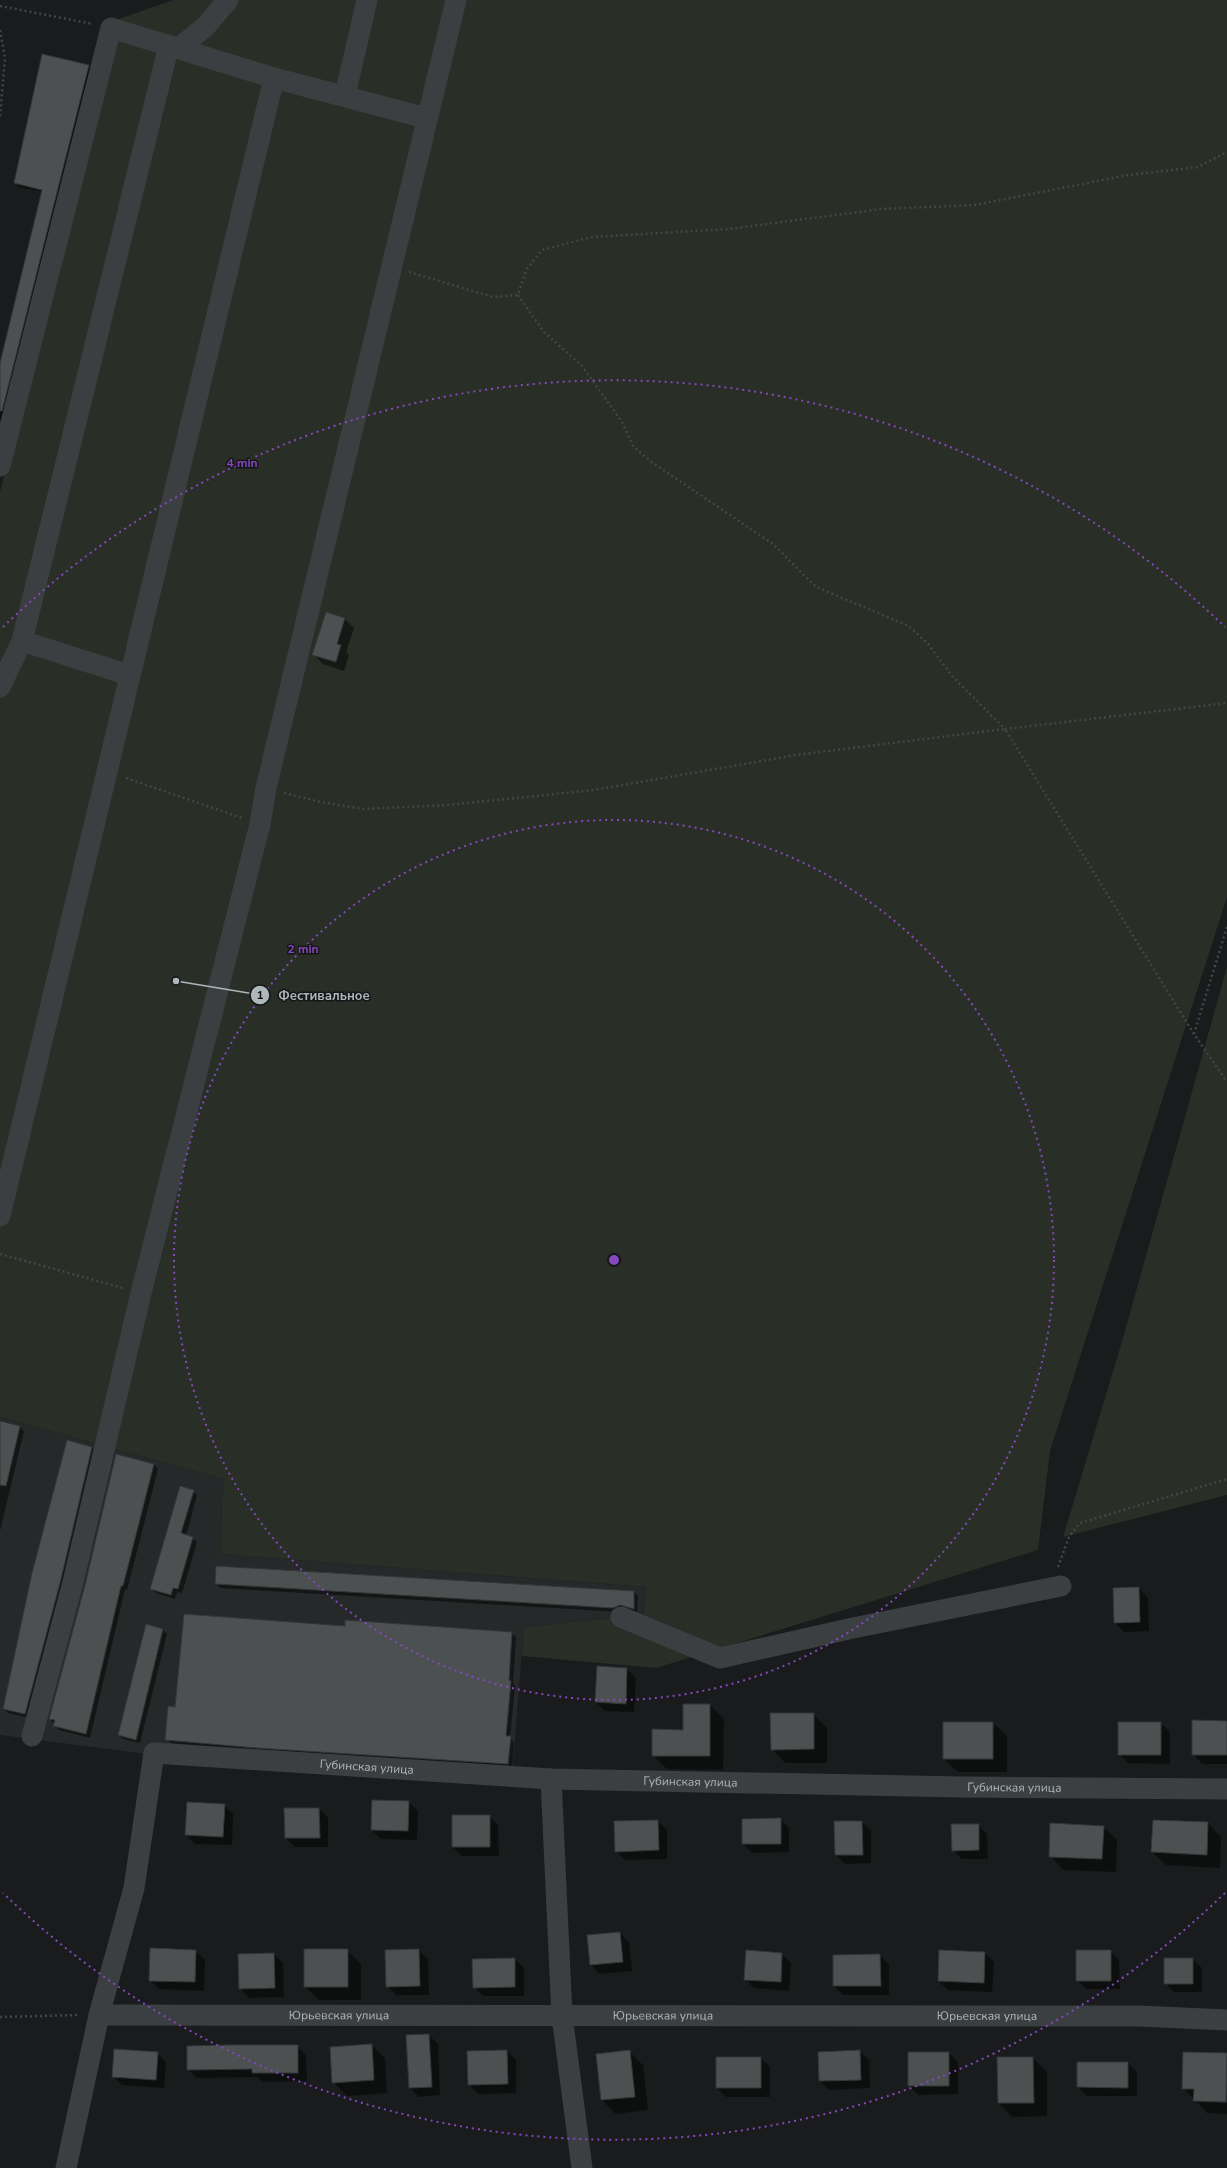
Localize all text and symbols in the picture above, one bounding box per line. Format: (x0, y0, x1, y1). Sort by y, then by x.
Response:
text: 4 min (226, 455, 258, 471)
text: 2 min (287, 941, 319, 957)
callout: Фестивальное (250, 983, 378, 1008)
text: 1 (256, 987, 264, 1003)
text: Фестивальное (278, 987, 370, 1005)
centre of rings (607, 1253, 621, 1267)
street label: Губинская улица (319, 1756, 414, 1778)
street label: Губинская улица (643, 1773, 738, 1791)
street label: Губинская улица (967, 1779, 1061, 1796)
street label: Юрьевская улица (289, 2007, 389, 2023)
street label: Юрьевская улица (613, 2007, 713, 2024)
street label: Юрьевская улица (937, 2008, 1037, 2024)

